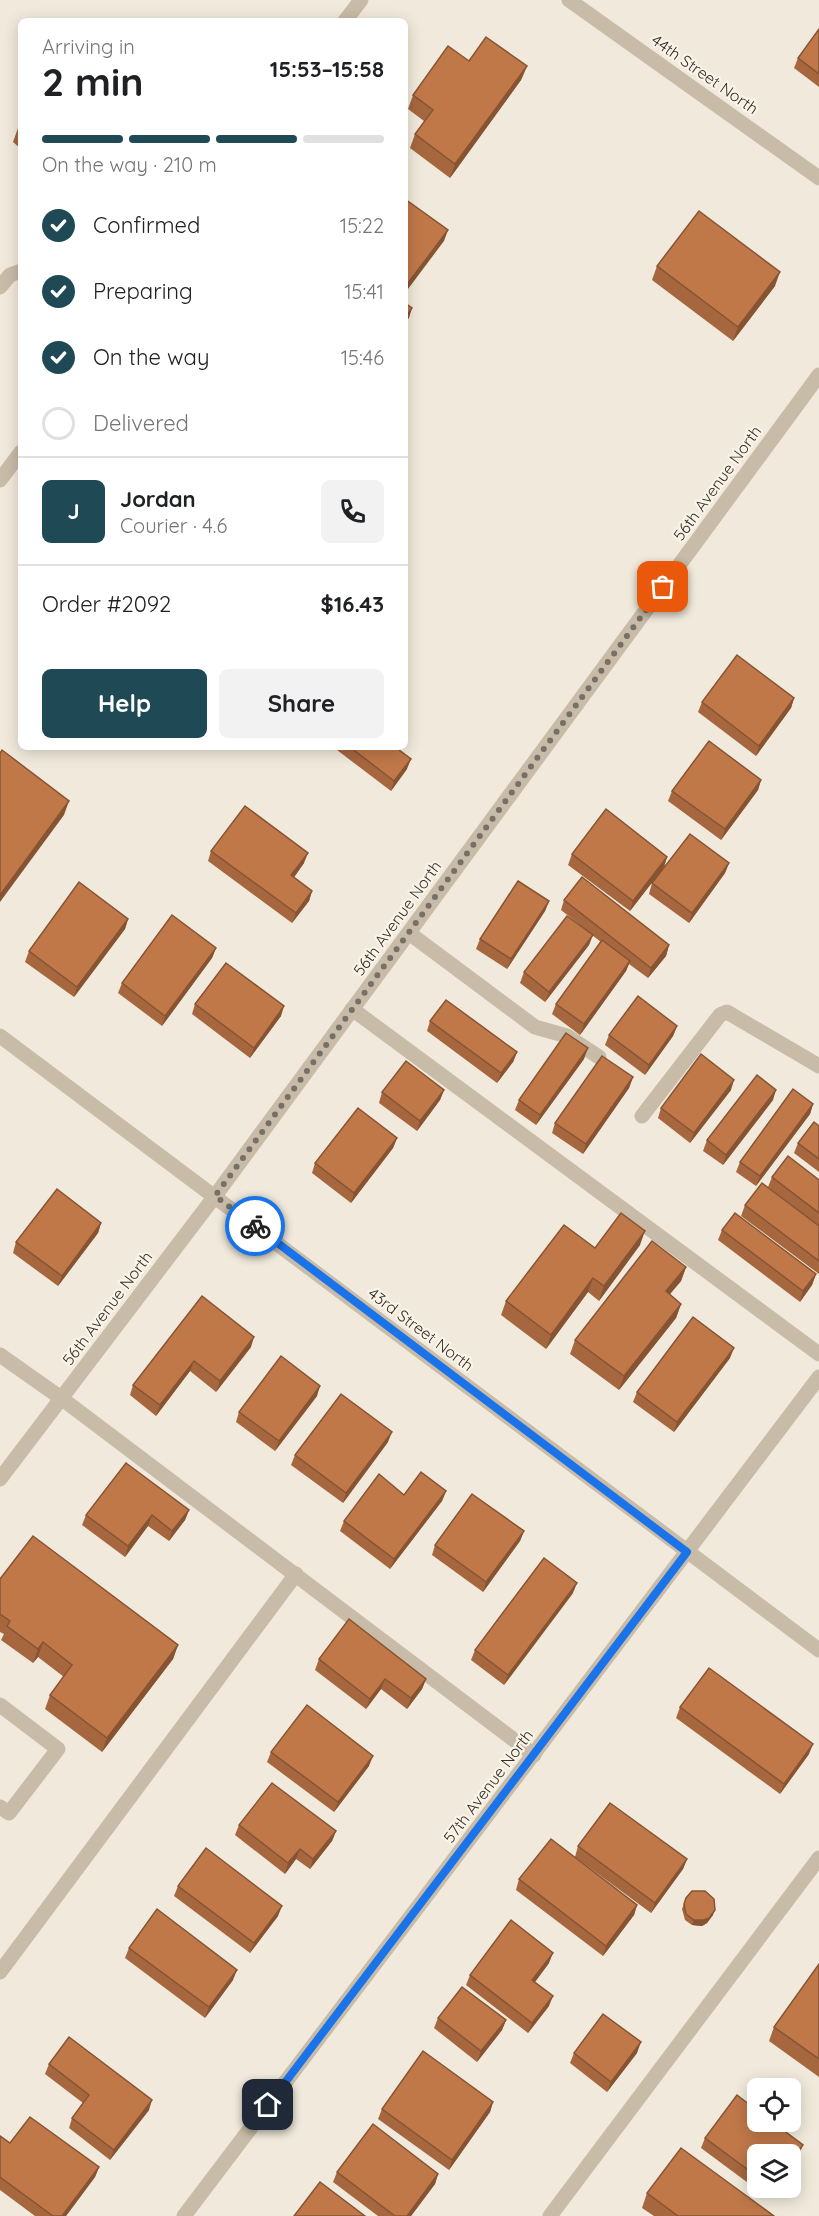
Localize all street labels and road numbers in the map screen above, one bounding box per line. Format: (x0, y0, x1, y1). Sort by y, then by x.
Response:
street label: 44th Street North (648, 30, 762, 118)
street label: 56th Avenue North (669, 422, 765, 544)
street label: 56th Avenue North (349, 857, 445, 979)
street label: 56th Avenue North (58, 1247, 156, 1369)
street label: 43rd Street North (364, 1283, 478, 1375)
street label: 57th Avenue North (439, 1725, 537, 1847)

